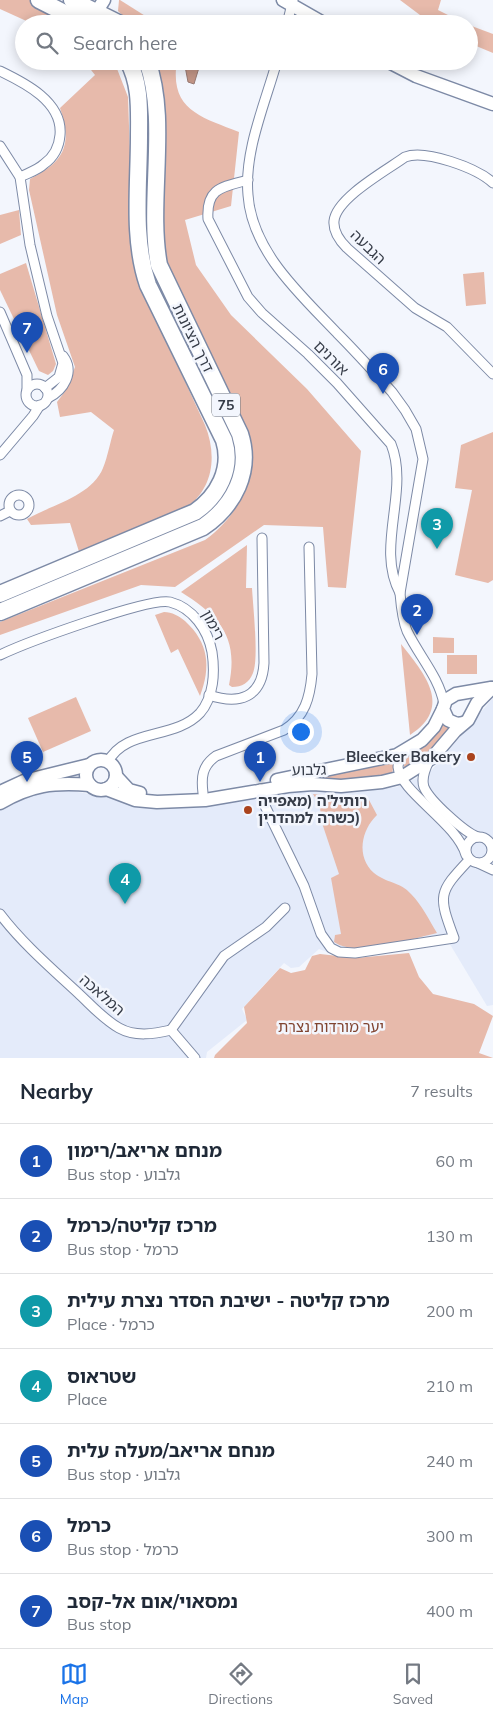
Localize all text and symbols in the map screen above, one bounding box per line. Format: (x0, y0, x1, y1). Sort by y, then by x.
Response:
search box (15, 15, 478, 70)
icon: search (33, 29, 61, 57)
text: Search here (73, 31, 177, 55)
street label: הגבעה (347, 225, 390, 268)
street label: דרך הציונות (169, 300, 218, 375)
pin: 7 (11, 312, 43, 353)
street label: אורנים (310, 336, 353, 379)
pin: 6 (367, 353, 399, 394)
road number: 75 (212, 394, 240, 416)
pin: 3 (421, 508, 453, 549)
pin: 2 (401, 594, 433, 635)
street label: רימון (198, 606, 229, 643)
your location (288, 719, 314, 745)
pin: 5 (11, 741, 43, 782)
pin: 1 (244, 741, 276, 782)
place label: Bleecker Bakery (346, 747, 462, 766)
marker: Bleecker Bakery (465, 751, 477, 763)
street label: גלבוע (292, 760, 327, 779)
place label: רותיל'ה (מאפייה כשרה למהדרין) (258, 791, 367, 827)
marker: רותיל'ה (מאפייה כשרה למהדרין) (242, 804, 254, 816)
pin: 4 (109, 863, 141, 904)
street label: המלאכה (76, 970, 129, 1019)
park label: יער מורדות נצרת (278, 1017, 384, 1036)
text: Nearby (20, 1078, 93, 1104)
text: 7 results (410, 1081, 473, 1101)
text: מנחם אריאב/רימון (67, 1138, 222, 1162)
text: 1 (31, 1151, 41, 1171)
text: 60 m (436, 1151, 473, 1171)
text: Bus stop · גלבוע (67, 1164, 180, 1184)
text: מרכז קליטה/כרמל (67, 1213, 217, 1237)
text: 2 (31, 1226, 41, 1246)
text: 130 m (426, 1226, 473, 1246)
text: Bus stop · כרמל (67, 1239, 179, 1259)
text: מרכז קליטה - ישיבת הסדר נצרת עילית (67, 1288, 390, 1312)
text: 3 (31, 1301, 41, 1321)
text: 200 m (426, 1301, 473, 1321)
text: Place · כרמל (67, 1314, 155, 1334)
text: שטראוס (67, 1364, 136, 1388)
text: 4 (31, 1376, 41, 1396)
text: 210 m (426, 1376, 473, 1396)
text: Place (67, 1389, 107, 1409)
text: מנחם אריאב/מעלה עלית (67, 1438, 275, 1462)
text: 5 (31, 1451, 41, 1471)
text: 240 m (426, 1451, 473, 1471)
text: Bus stop · גלבוע (67, 1464, 180, 1484)
text: כרמל (67, 1513, 111, 1537)
text: 6 (31, 1526, 41, 1546)
text: 300 m (426, 1526, 473, 1546)
text: Bus stop · כרמל (67, 1539, 179, 1559)
text: נמסאוי/אום אל-קסב (67, 1589, 238, 1613)
text: 7 (31, 1601, 41, 1621)
text: 400 m (426, 1601, 473, 1621)
text: Bus stop (67, 1614, 131, 1634)
tab: Map (60, 1660, 89, 1708)
tab: Directions (208, 1660, 273, 1708)
tab: Saved (393, 1660, 433, 1708)

